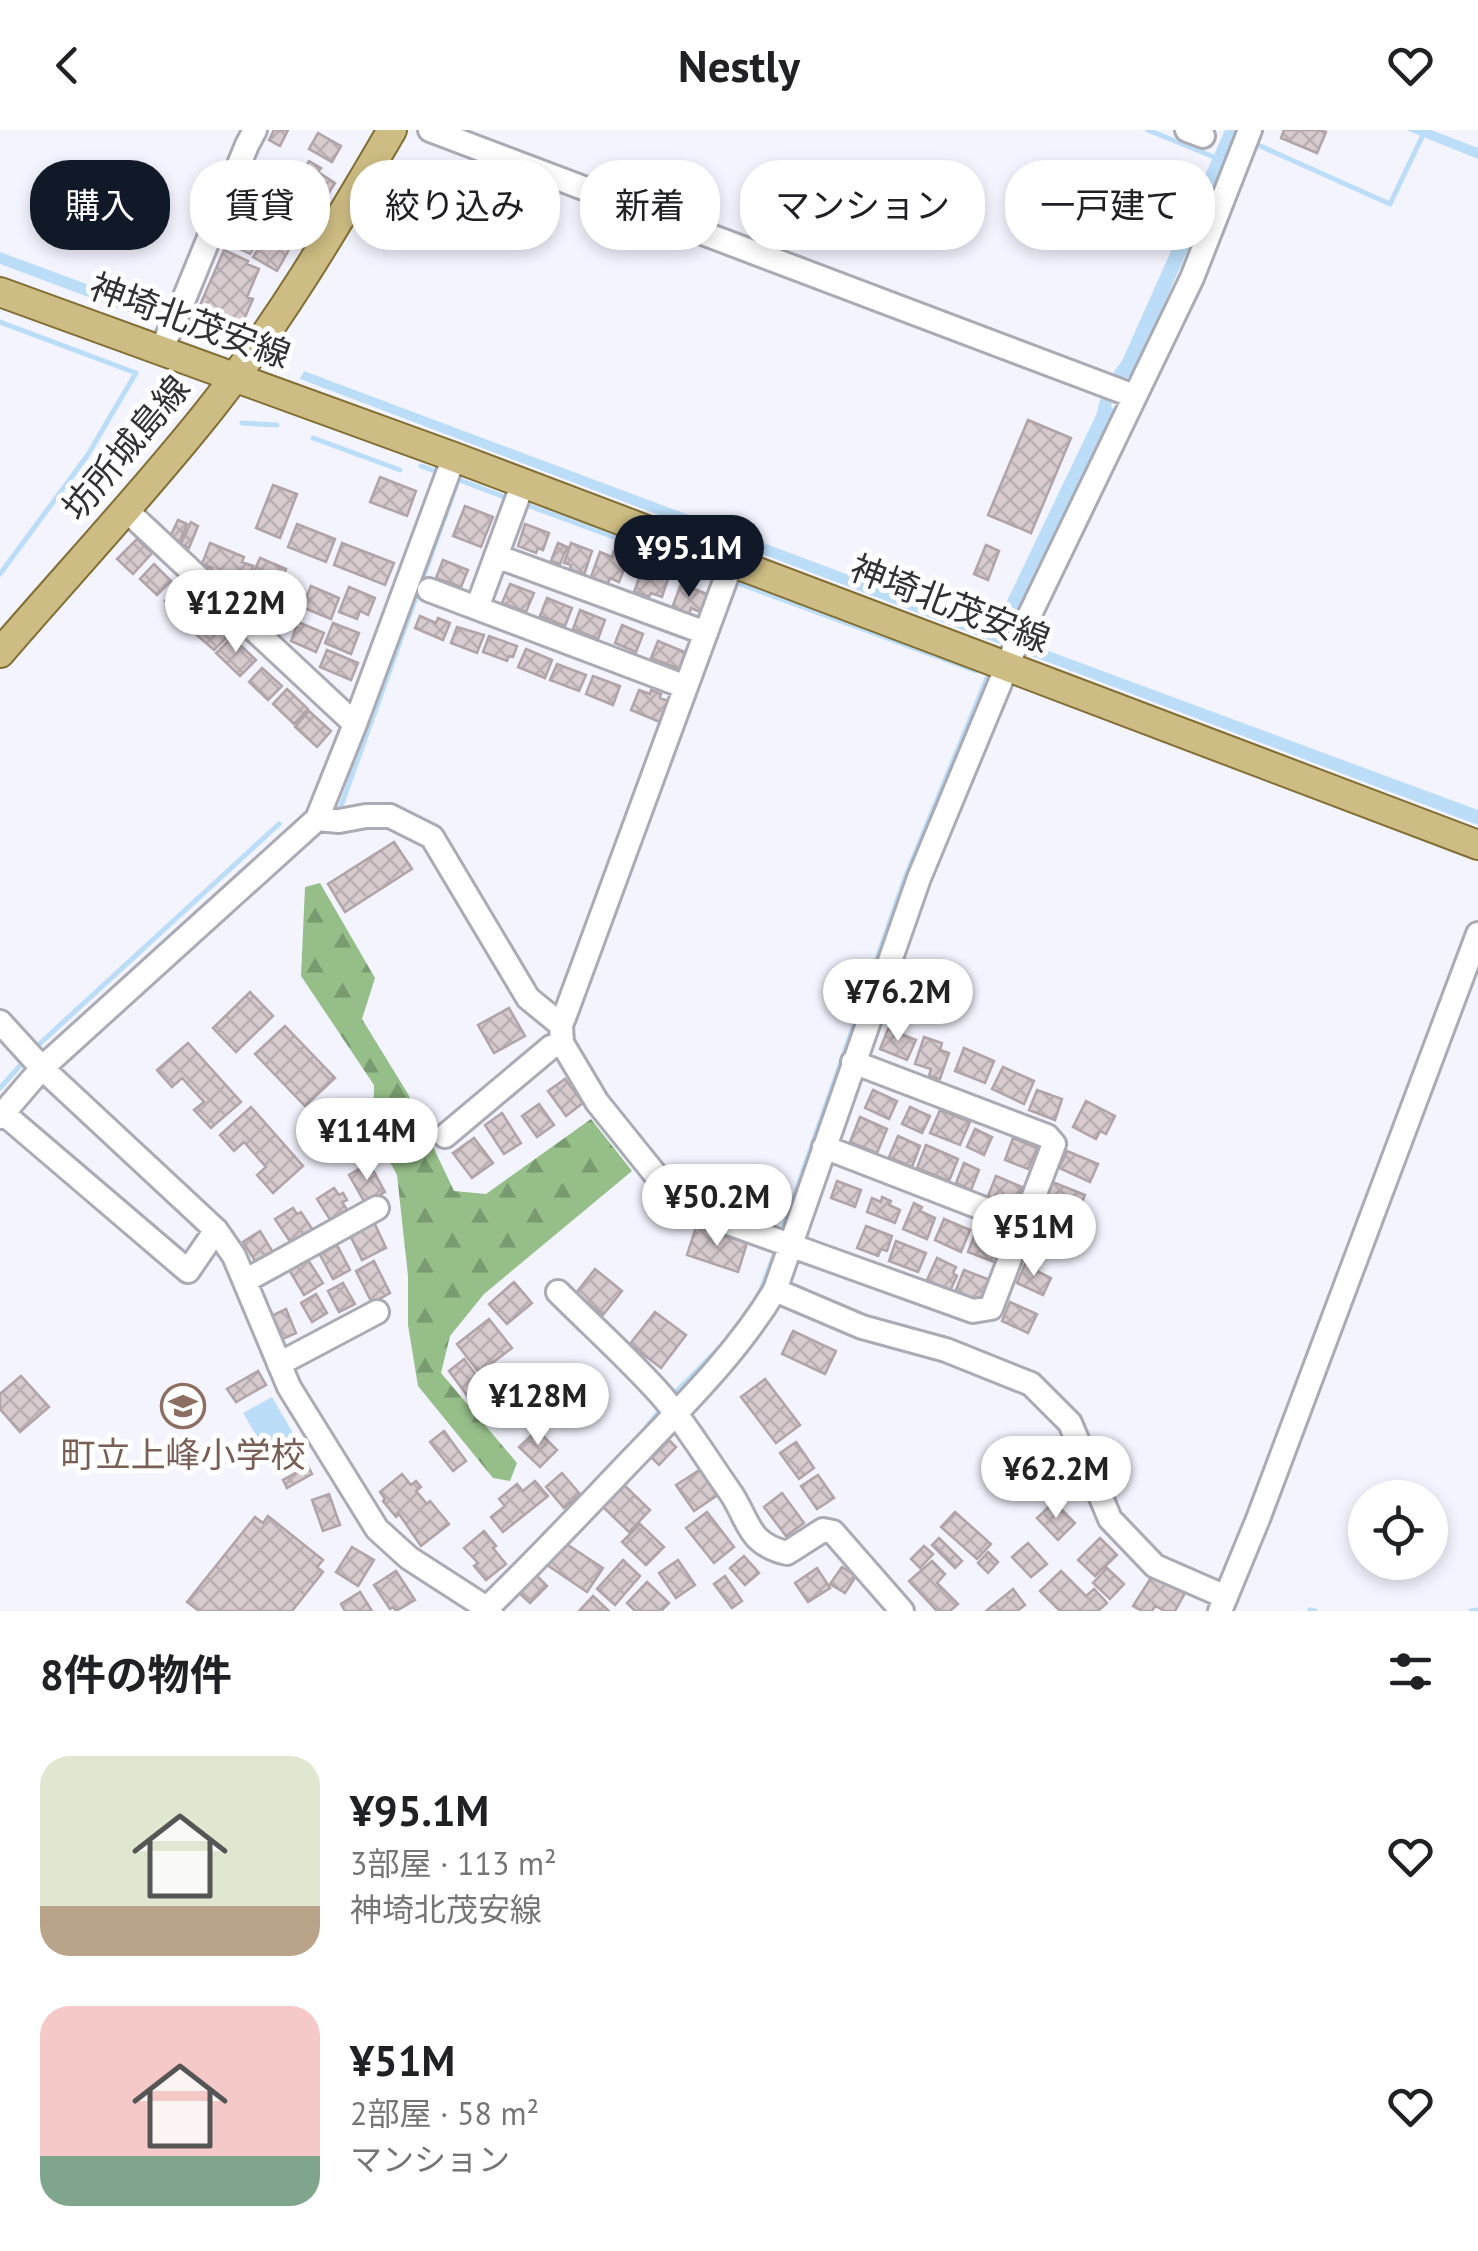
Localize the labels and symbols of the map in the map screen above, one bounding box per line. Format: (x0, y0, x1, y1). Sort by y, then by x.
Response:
street label: 神埼北茂安線 (84, 263, 297, 378)
street label: 坊所城島線 (51, 366, 199, 529)
pin: ¥95.1M (608, 515, 770, 600)
street label: 神埼北茂安線 (844, 544, 1057, 662)
pin: ¥122M (166, 570, 306, 655)
pin: ¥76.2M (817, 959, 979, 1044)
pin: ¥114M (297, 1098, 437, 1183)
pin: ¥50.2M (636, 1164, 798, 1249)
pin: ¥51M (975, 1194, 1093, 1279)
pin: ¥128M (468, 1363, 608, 1448)
school or university icon: 町立上峰小学校 (160, 1383, 206, 1429)
place label: 町立上峰小学校 (60, 1431, 306, 1477)
pin: ¥62.2M (975, 1436, 1137, 1521)

